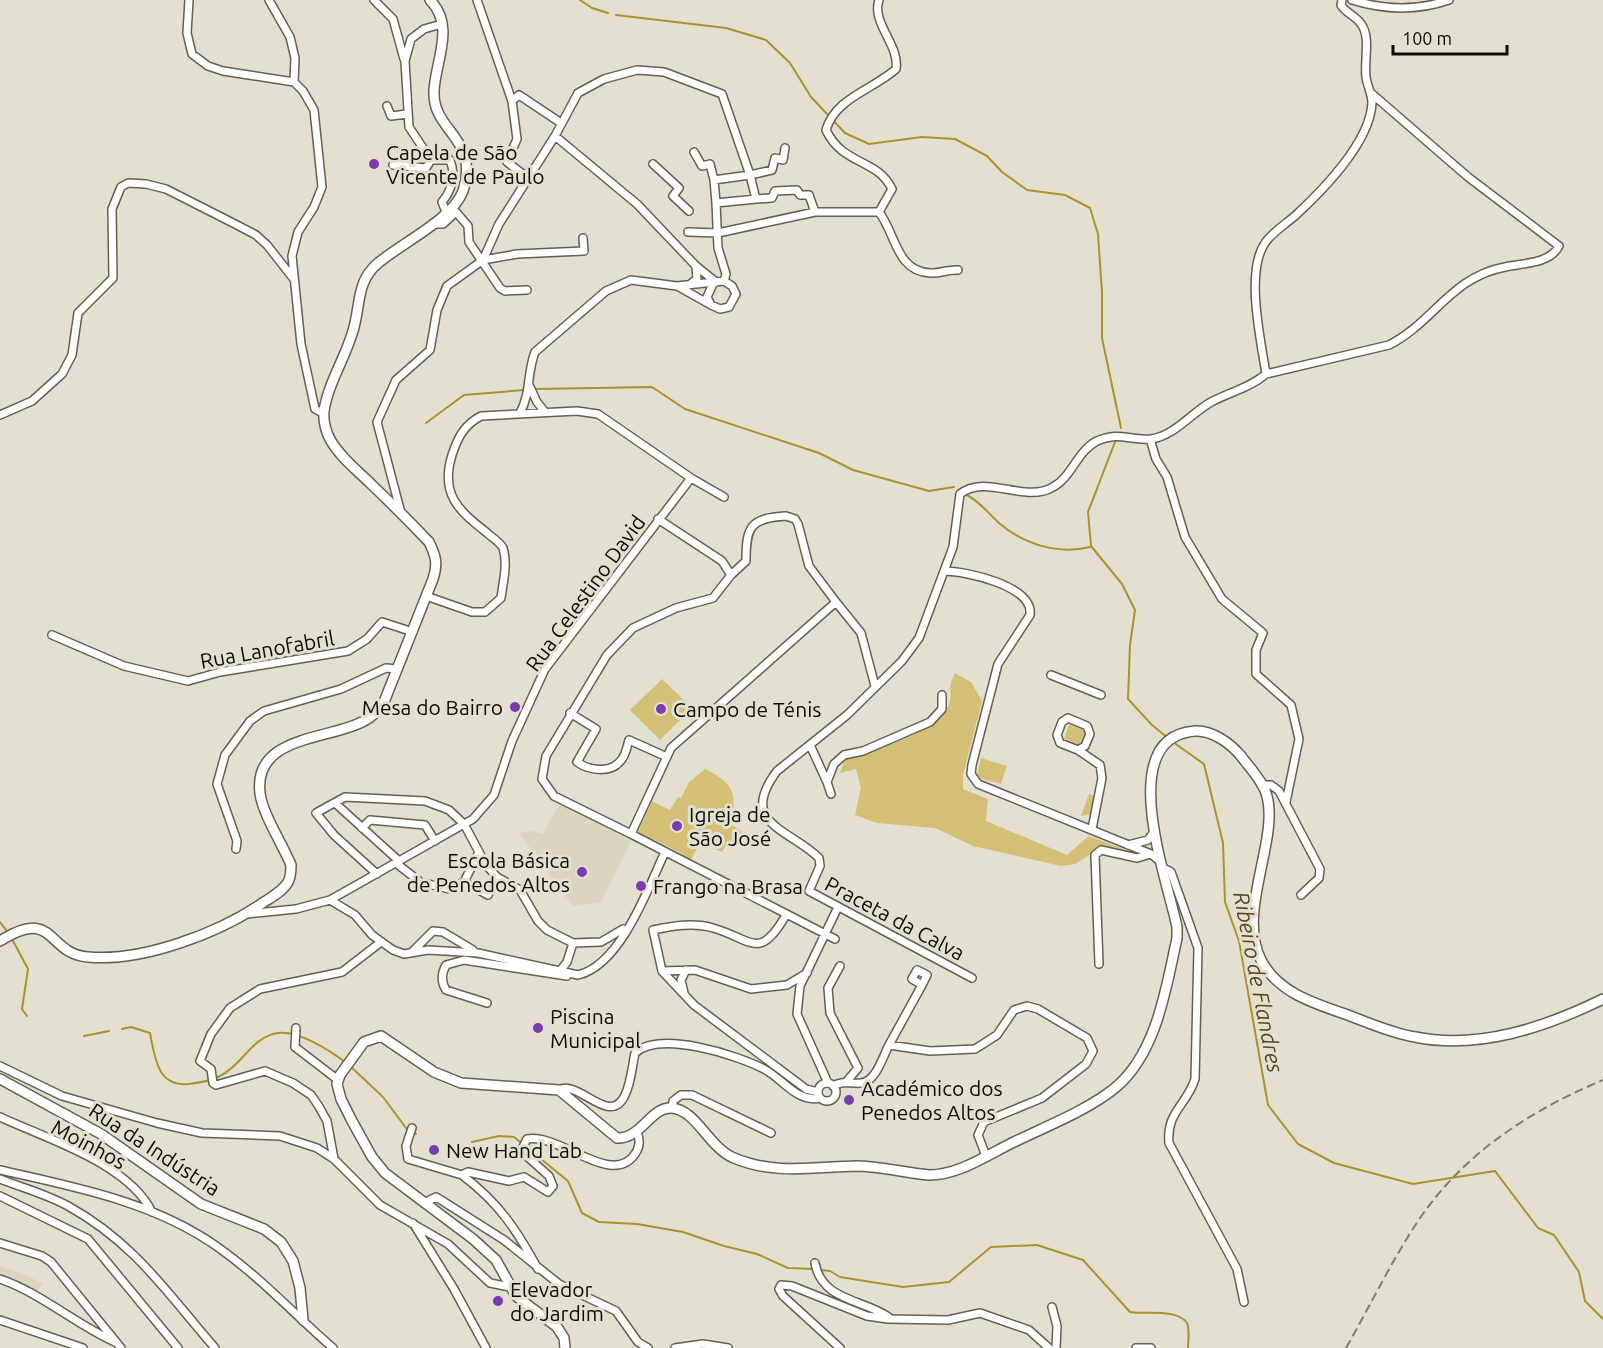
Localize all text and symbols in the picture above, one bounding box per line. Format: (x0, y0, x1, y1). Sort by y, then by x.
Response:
scale bar (1393, 18, 1507, 56)
text: 100 m (1402, 28, 1452, 48)
place label: Capela de São Vicente de Paulo (386, 140, 545, 188)
marker: Capela de São Vicente de Paulo (367, 157, 381, 171)
street label: Rua Celestino David (520, 510, 650, 676)
street label: Rua Lanofabril (198, 625, 336, 673)
place label: Mesa do Bairro (362, 695, 503, 719)
place label: Campo de Ténis (673, 697, 821, 721)
marker: Mesa do Bairro (508, 700, 522, 714)
marker: Campo de Ténis (654, 702, 668, 716)
place label: Igreja de São José (689, 802, 771, 850)
marker: Igreja de São José (670, 819, 684, 833)
place label: Escola Básica de Penedos Altos (407, 848, 570, 896)
marker: Escola Básica de Penedos Altos (575, 865, 589, 879)
street label: Praceta da Calva (821, 871, 969, 965)
place label: Frango na Brasa (653, 874, 803, 898)
marker: Frango na Brasa (634, 879, 648, 893)
water label: Ribeiro de Flandres (1229, 889, 1289, 1075)
place label: Piscina Municipal (550, 1004, 641, 1052)
marker: Piscina Municipal (531, 1021, 545, 1035)
place label: Académico dos Penedos Altos (861, 1076, 1003, 1124)
marker: Académico dos Penedos Altos (842, 1093, 856, 1107)
street label: Rua da Indústria (85, 1098, 225, 1200)
street label: Moinhos (48, 1114, 130, 1174)
place label: New Hand Lab (446, 1138, 582, 1162)
marker: New Hand Lab (427, 1143, 441, 1157)
place label: Elevador do Jardim (510, 1277, 604, 1325)
marker: Elevador do Jardim (491, 1294, 505, 1308)

